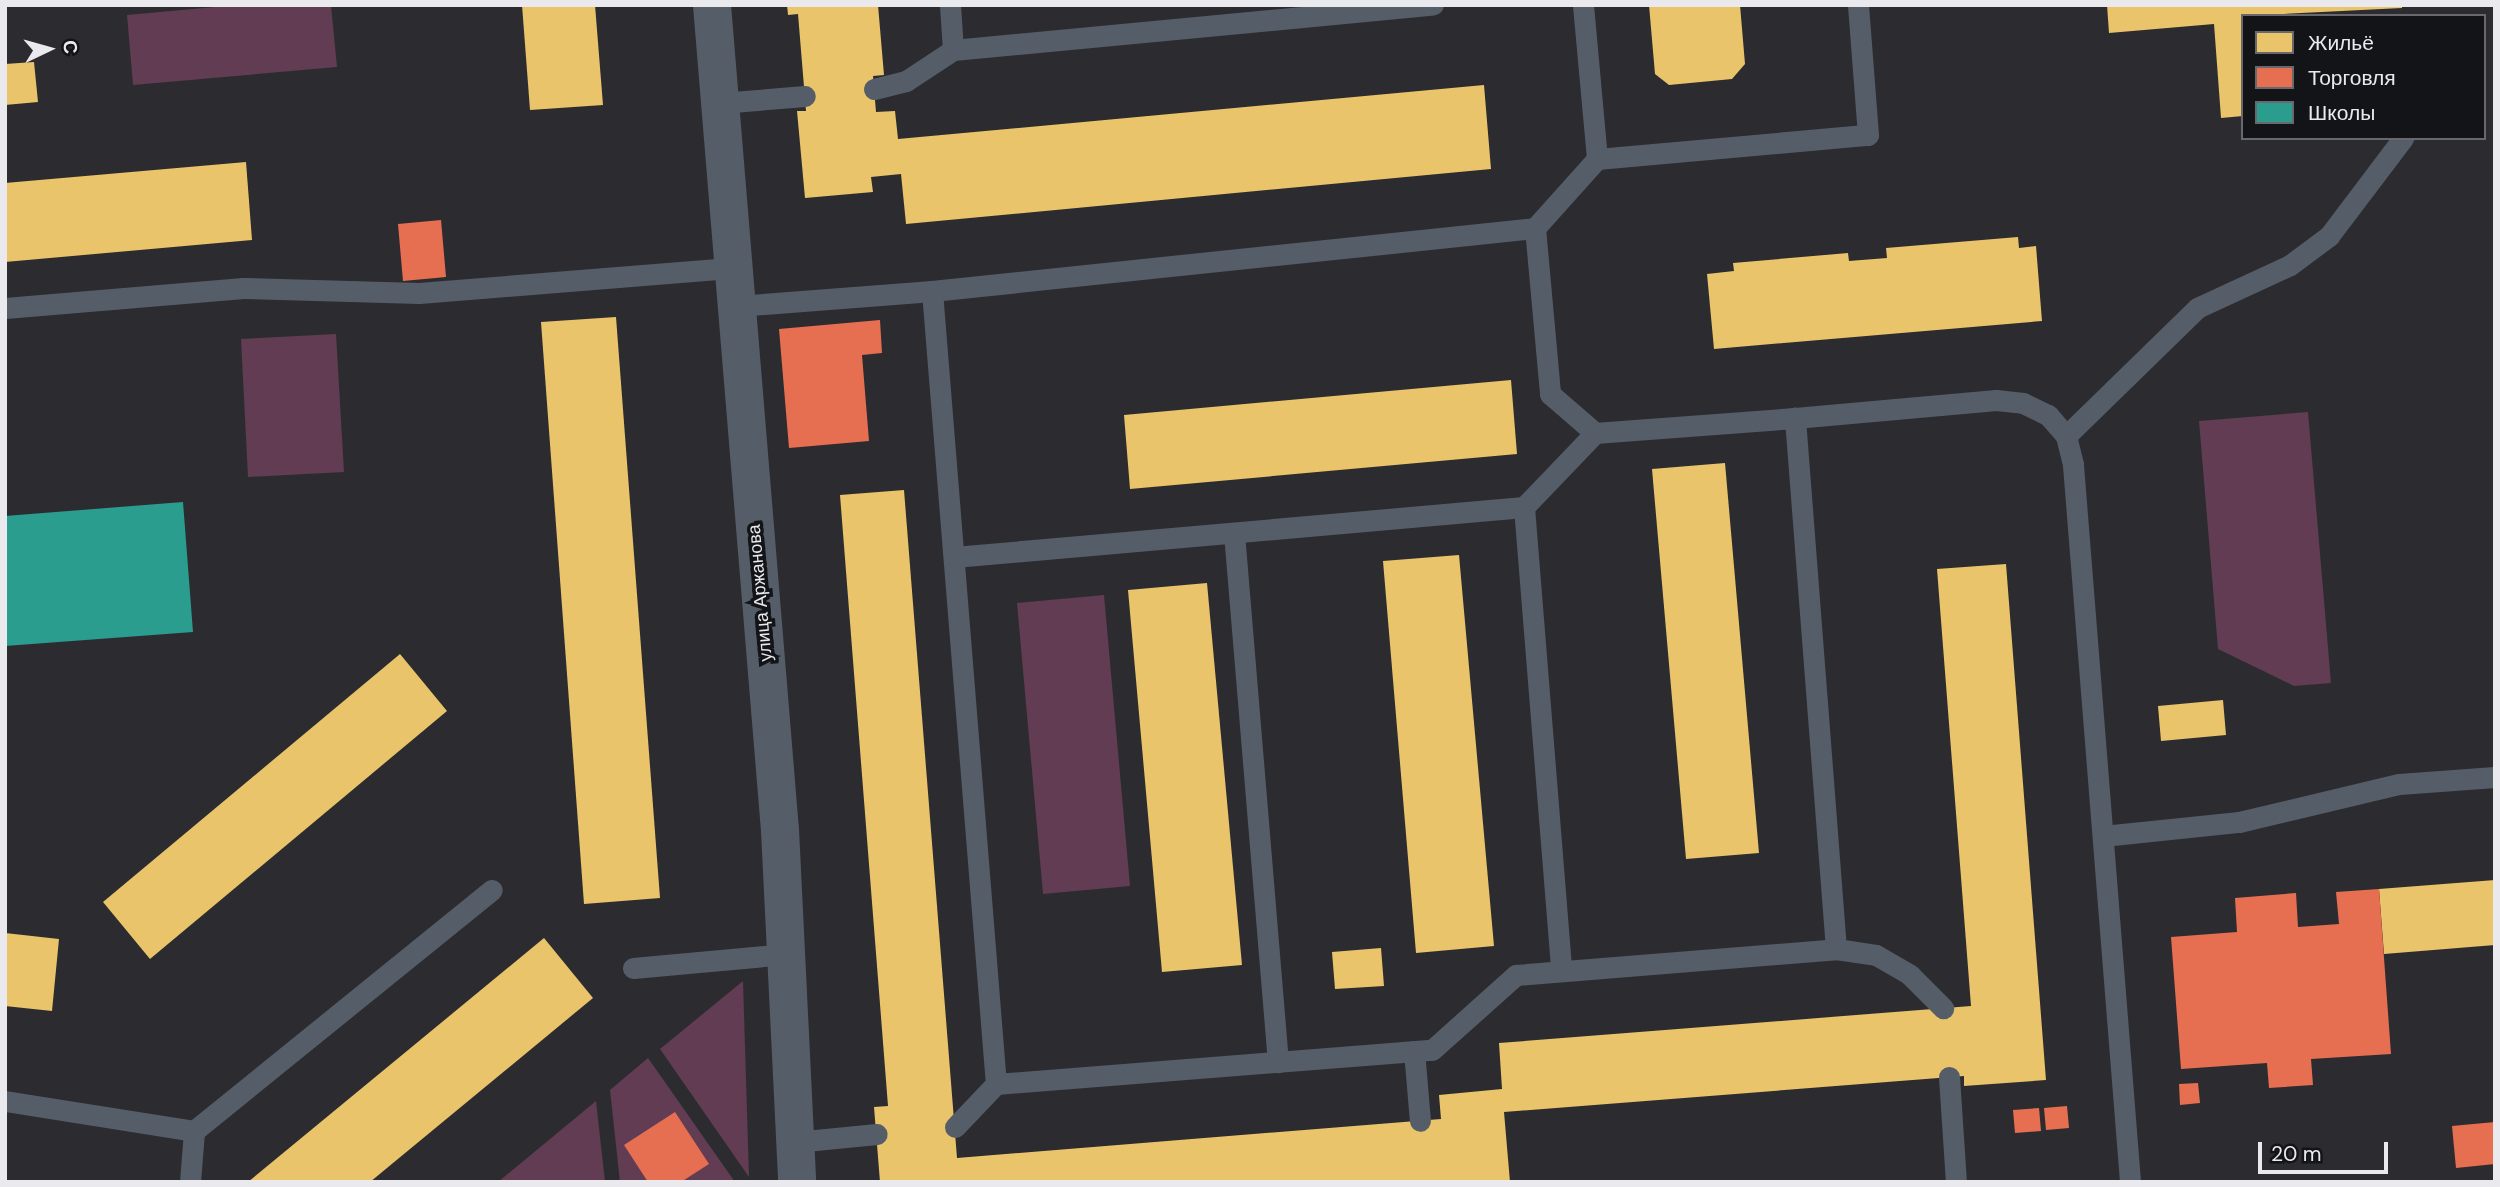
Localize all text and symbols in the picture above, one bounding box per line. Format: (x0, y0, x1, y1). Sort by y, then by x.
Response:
north arrow (14, 14, 84, 84)
legend (2241, 14, 2486, 140)
text: Жильё (2308, 29, 2374, 57)
text: С (57, 39, 83, 55)
text: Торговля (2308, 64, 2396, 92)
text: Школы (2308, 99, 2375, 127)
street label: улица Аржанова (743, 523, 777, 663)
scale bar (2262, 1128, 2392, 1172)
text: 20 m (2271, 1140, 2322, 1168)

